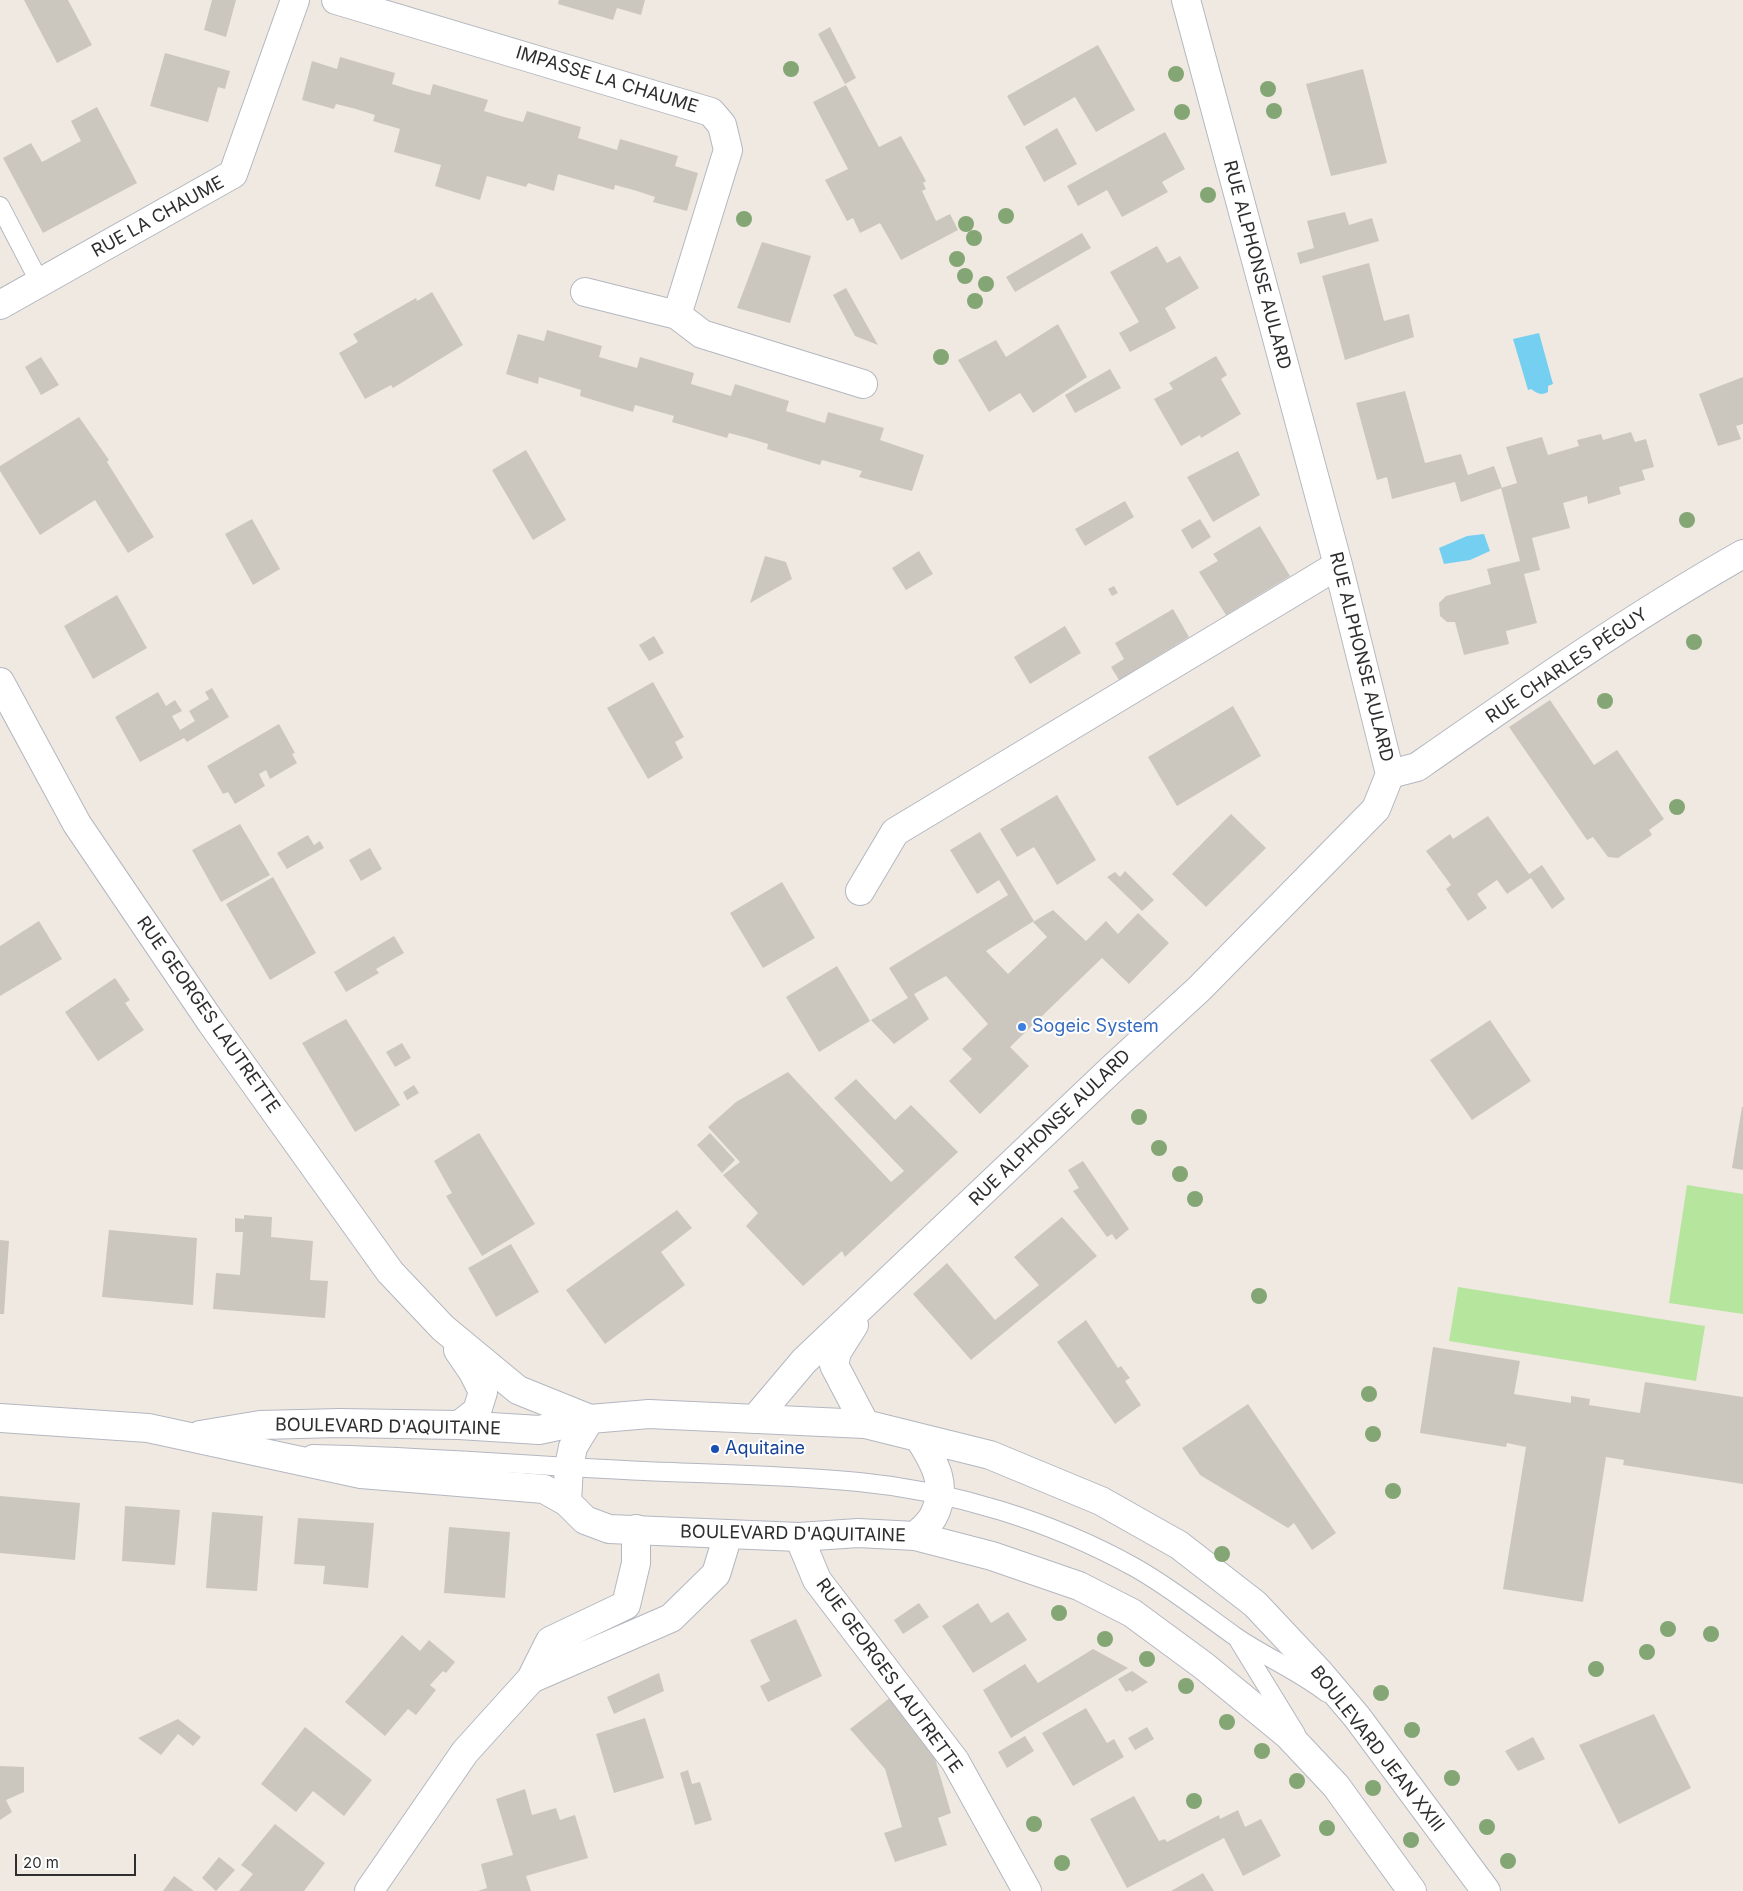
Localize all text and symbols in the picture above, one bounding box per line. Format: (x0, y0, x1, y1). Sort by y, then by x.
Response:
street label: IMPASSE LA CHAUME (513, 42, 701, 118)
street label: RUE ALPHONSE AULARD (1219, 158, 1295, 372)
street label: RUE LA CHAUME (88, 172, 228, 262)
street label: RUE ALPHONSE AULARD (1324, 550, 1398, 764)
street label: RUE CHARLES PÉGUY (1482, 604, 1652, 728)
street label: RUE GEORGES LAUTRETTE (132, 913, 284, 1117)
place label: Sogeic System (1032, 1016, 1159, 1038)
marker: Sogeic System (1016, 1021, 1028, 1033)
street label: RUE ALPHONSE AULARD (965, 1045, 1135, 1211)
street label: BOULEVARD D'AQUITAINE (275, 1414, 501, 1440)
place label: Aquitaine (725, 1438, 805, 1460)
marker: Aquitaine (709, 1443, 721, 1455)
street label: BOULEVARD D'AQUITAINE (680, 1521, 906, 1547)
street label: RUE GEORGES LAUTRETTE (811, 1575, 967, 1777)
street label: BOULEVARD JEAN XXIII (1306, 1662, 1448, 1836)
scale bar (18, 1844, 139, 1876)
text: 20 m (23, 1853, 59, 1872)

